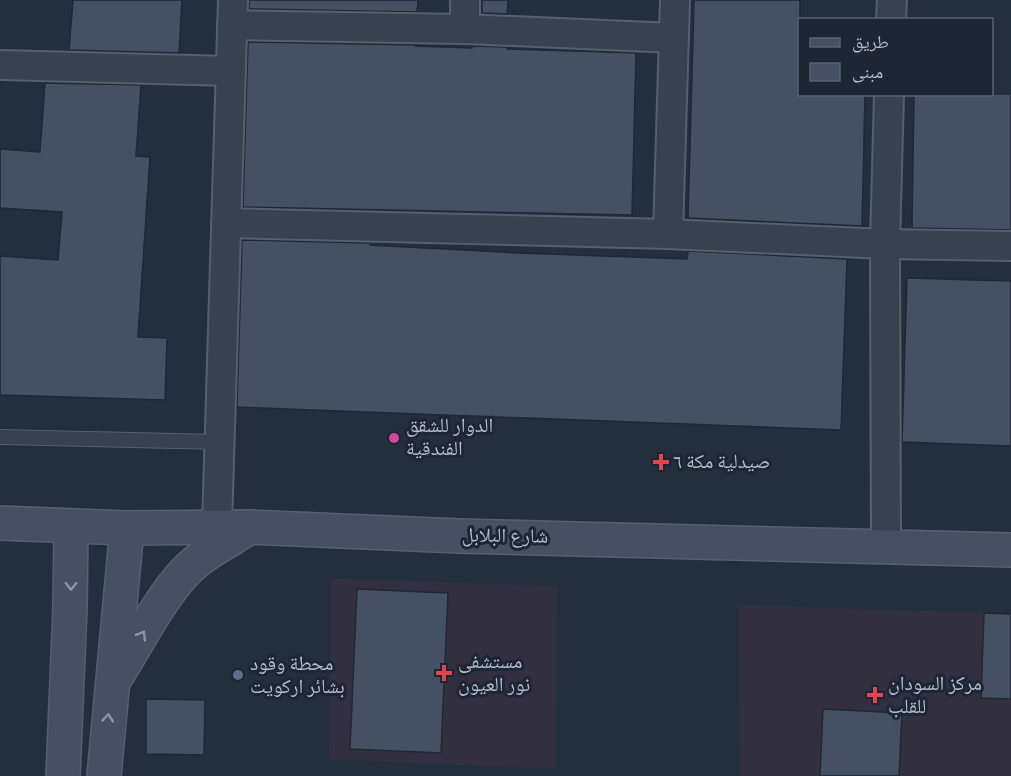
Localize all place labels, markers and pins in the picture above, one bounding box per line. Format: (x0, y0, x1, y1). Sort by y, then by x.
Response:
place label: الدوار للشقق الفندقية (406, 412, 493, 463)
marker: الدوار للشقق الفندقية (387, 431, 401, 445)
place label: صيدلية مكة ٦ (673, 448, 770, 476)
marker: صيدلية مكة ٦ (654, 455, 668, 469)
place label: مستشفى نور العيون (458, 648, 530, 699)
place label: محطة وقود بشائر اركويت (250, 650, 345, 701)
marker: مستشفى نور العيون (435, 664, 453, 682)
marker: محطة وقود بشائر اركويت (231, 668, 245, 682)
place label: مركز السودان للقلب (888, 670, 982, 721)
marker: مركز السودان للقلب (866, 686, 884, 704)

